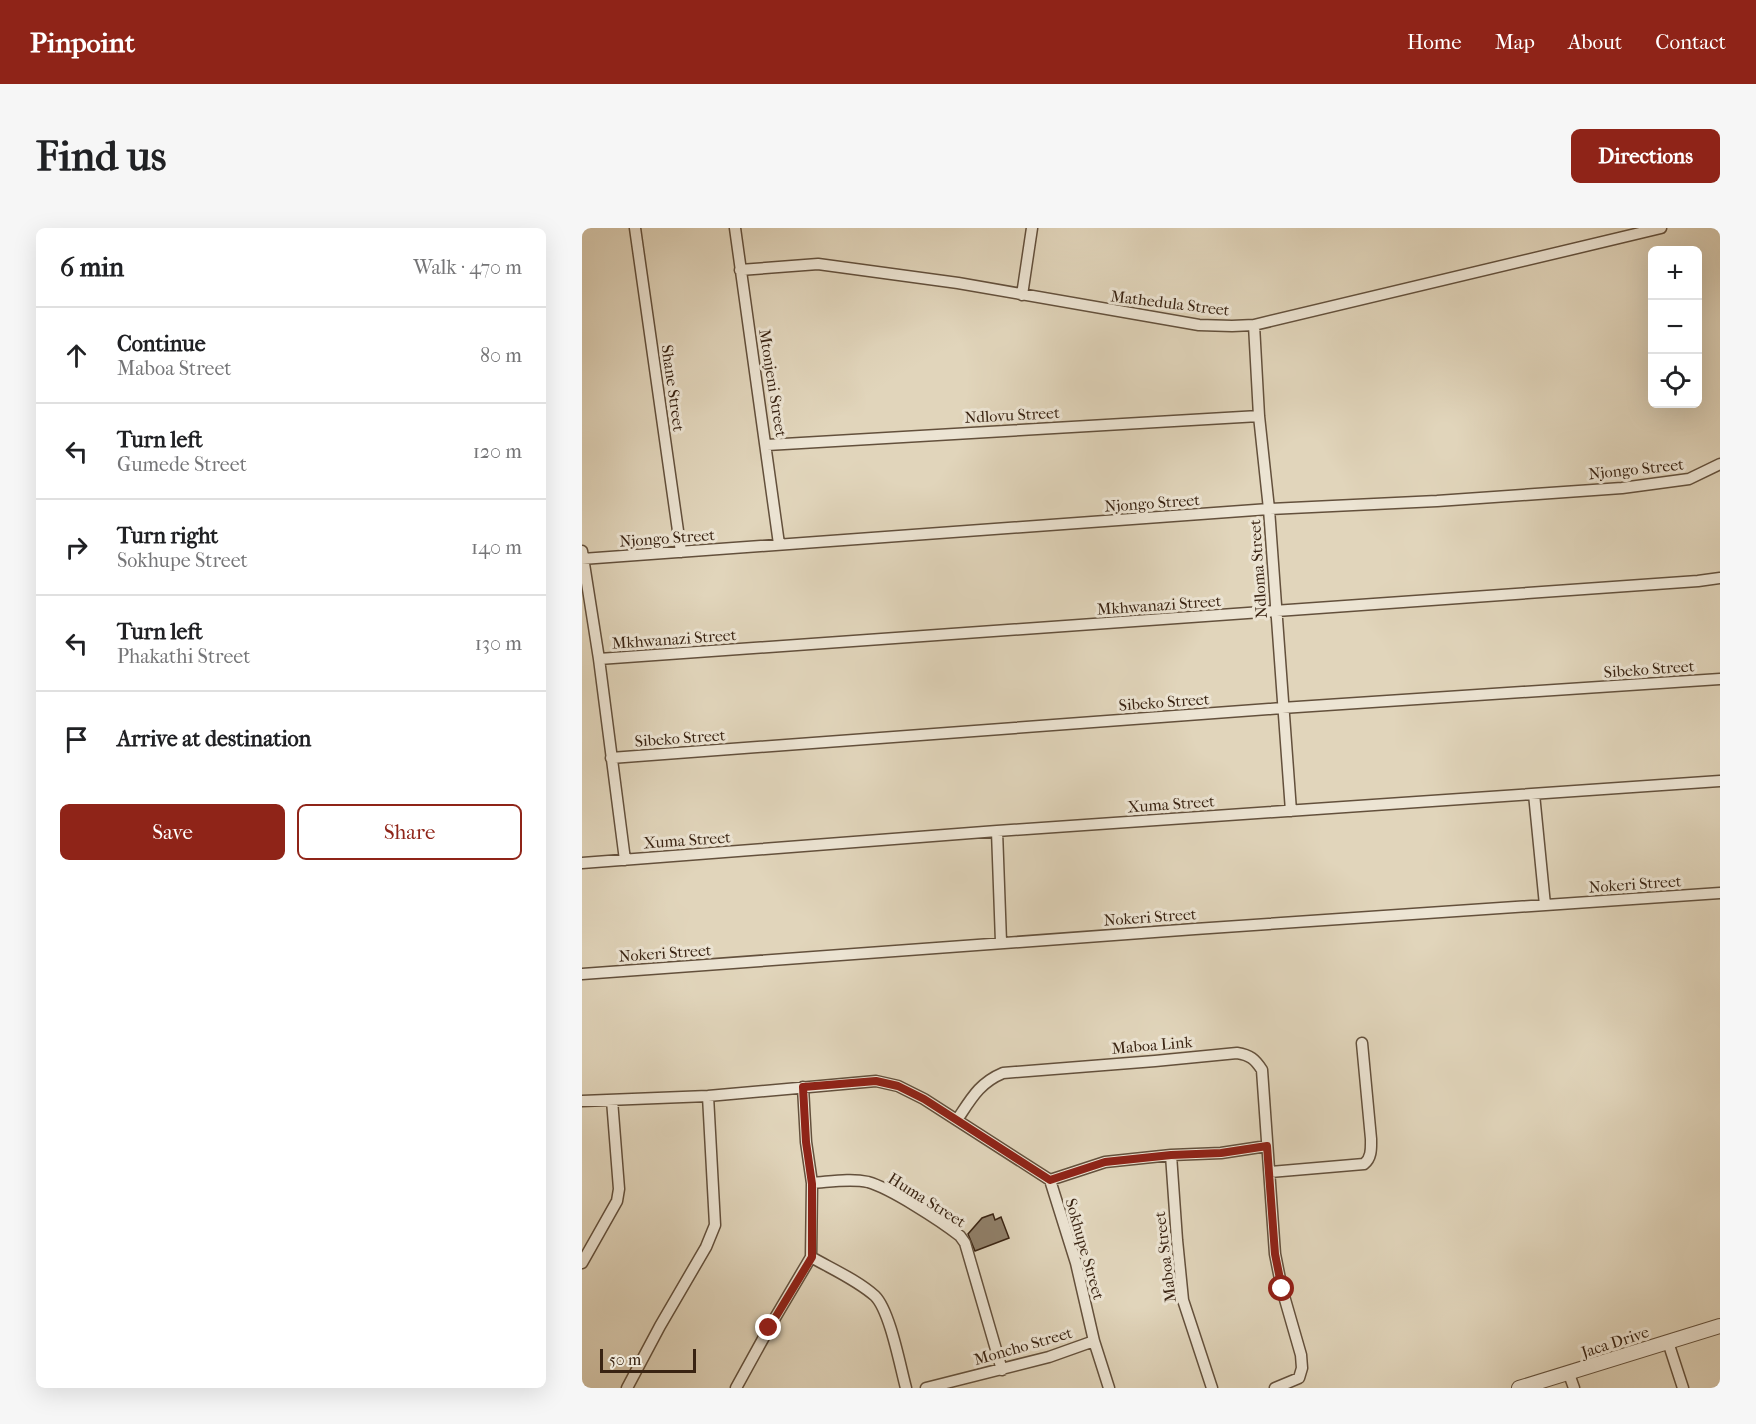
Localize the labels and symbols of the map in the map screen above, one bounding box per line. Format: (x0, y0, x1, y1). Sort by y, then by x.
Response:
street label: Mathedula Street (1109, 286, 1231, 320)
street label: Mtonjeni Street (755, 328, 791, 439)
street label: Shane Street (658, 343, 689, 433)
street label: Ndlovu Street (964, 403, 1060, 427)
street label: Njongo Street (1587, 455, 1685, 483)
street label: Njongo Street (1104, 490, 1201, 516)
street label: Ndloma Street (1245, 519, 1271, 619)
street label: Njongo Street (619, 525, 716, 551)
street label: Mkhwanazi Street (1096, 591, 1222, 619)
street label: Mkhwanazi Street (611, 625, 737, 653)
street label: Sibeko Street (1603, 656, 1695, 682)
street label: Sibeko Street (1118, 689, 1210, 715)
street label: Sibeko Street (634, 725, 726, 751)
street label: Xuma Street (1127, 791, 1216, 817)
street label: Xuma Street (643, 827, 732, 853)
street label: Nokeri Street (1588, 871, 1682, 897)
street label: Nokeri Street (1103, 904, 1197, 930)
street label: Nokeri Street (618, 940, 712, 966)
street label: Maboa Link (1111, 1032, 1194, 1058)
street label: Huma Street (885, 1169, 970, 1232)
street label: Sokhupe Street (1061, 1196, 1109, 1302)
street label: Maboa Street (1150, 1210, 1180, 1304)
route start (1268, 1275, 1294, 1301)
route end (755, 1314, 781, 1340)
street label: Jaca Drive (1577, 1322, 1651, 1362)
street label: Moncho Street (972, 1323, 1075, 1369)
scale bar (600, 1346, 696, 1374)

